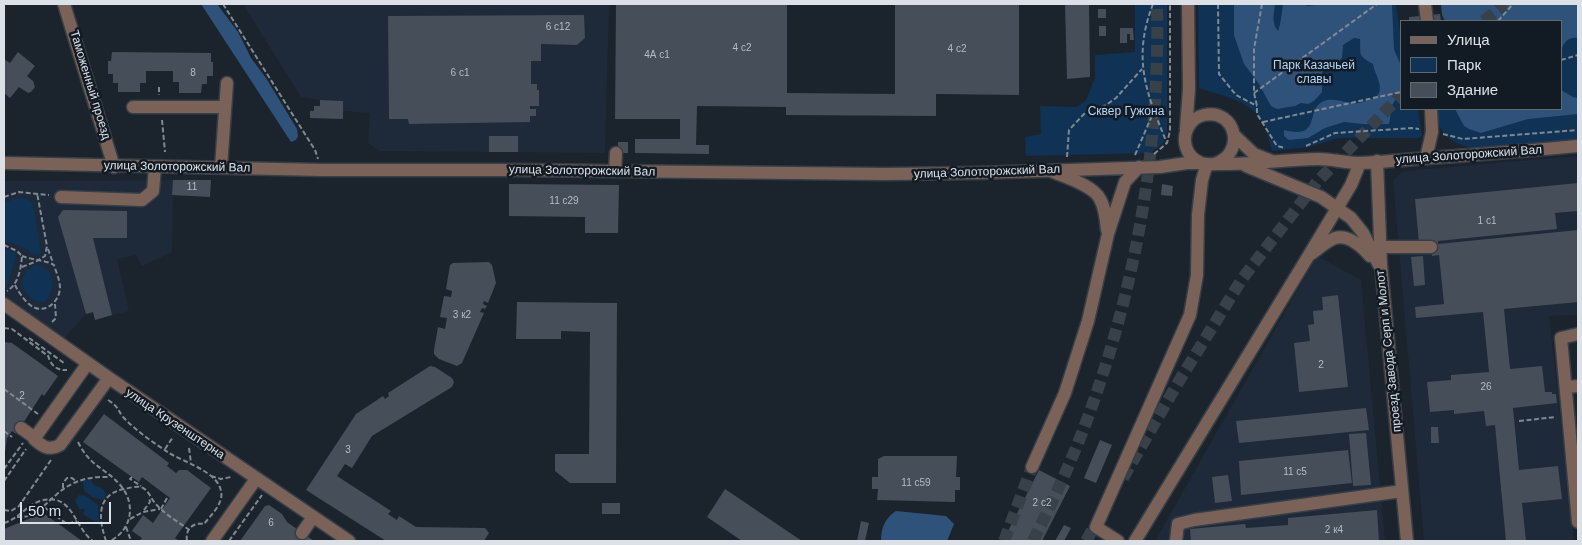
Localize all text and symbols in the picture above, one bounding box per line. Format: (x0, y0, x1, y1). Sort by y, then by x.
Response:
legend (1400, 20, 1562, 110)
house number: 6 с12 (546, 21, 570, 33)
street label: Таможенный проезд (67, 29, 113, 141)
text: Улица (1447, 31, 1490, 48)
house number: 4 с2 (733, 42, 751, 54)
house number: 4 с2 (948, 43, 966, 55)
house number: 4А с1 (644, 49, 670, 61)
text: Парк (1447, 56, 1481, 73)
park label: Парк Казачьей славы (1273, 59, 1355, 87)
house number: 8 (190, 67, 196, 79)
house number: 6 с1 (451, 67, 469, 79)
text: Здание (1447, 81, 1498, 98)
park label: Сквер Гужона (1088, 105, 1164, 119)
street label: улица Золоторожский Вал (1395, 143, 1543, 167)
street label: улица Золоторожский Вал (104, 159, 250, 175)
street label: улица Золоторожский Вал (914, 162, 1060, 182)
street label: улица Золоторожский Вал (509, 163, 655, 179)
house number: 11 (187, 181, 197, 193)
house number: 11 с29 (549, 195, 579, 207)
house number: 1 с1 (1478, 215, 1496, 227)
street label: проезд Завода Серп и Молот (1373, 269, 1405, 433)
house number: 3 к2 (453, 309, 471, 321)
house number: 2 (1318, 359, 1324, 371)
house number: 26 (1480, 381, 1492, 393)
street label: улица Крузенштерна (123, 386, 227, 462)
house number: 2 (19, 390, 25, 402)
house number: 3 (345, 444, 351, 456)
house number: 11 с5 (1283, 466, 1307, 478)
house number: 11 с59 (901, 477, 931, 489)
scale bar (22, 492, 114, 524)
house number: 2 с2 (1033, 497, 1051, 509)
text: 50 m (28, 502, 61, 519)
house number: 6 (268, 517, 274, 529)
house number: 2 к4 (1325, 524, 1343, 536)

